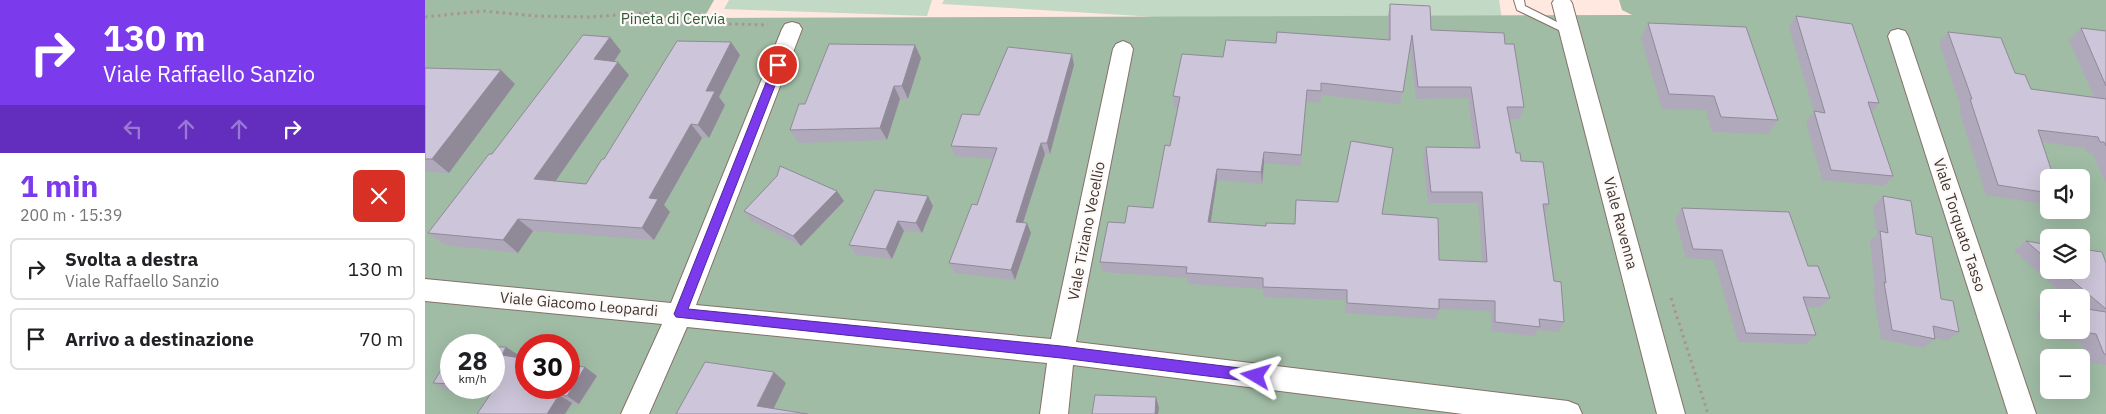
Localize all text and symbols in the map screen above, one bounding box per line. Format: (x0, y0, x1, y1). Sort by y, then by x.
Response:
park label: Pineta di Cervia (621, 9, 725, 28)
text: 130 m (103, 15, 206, 61)
icon: right (20, 20, 85, 85)
pin (757, 44, 799, 86)
icon: arrive (764, 51, 792, 79)
text: Viale Raffaello Sanzio (103, 59, 315, 88)
icon: left (119, 115, 147, 143)
icon: ahead (172, 115, 200, 143)
icon: ahead (225, 115, 253, 143)
icon: right (278, 115, 306, 143)
street label: Viale Torquato Tasso (1929, 156, 1991, 294)
street label: Viale Tiziano Vecellio (1063, 160, 1109, 302)
text: 1 min (20, 166, 98, 205)
map controls (2040, 169, 2090, 399)
button: sound (2040, 169, 2090, 219)
button: close (353, 170, 405, 222)
street label: Viale Ravenna (1600, 175, 1642, 271)
text: 200 m · 15:39 (20, 205, 122, 225)
button: layers (2040, 229, 2090, 279)
text: Svolta a destra (65, 247, 198, 271)
icon: right (22, 255, 50, 283)
text: 130 m (348, 257, 403, 281)
text: Viale Raffaello Sanzio (65, 271, 219, 291)
street label: Viale Giacomo Leopardi (499, 288, 659, 320)
button: + (2040, 289, 2090, 339)
icon: arrive (22, 325, 50, 353)
text: Arrivo a destinazione (65, 327, 254, 351)
text: 70 m (359, 327, 403, 351)
speed limit sign: 30 (515, 334, 580, 399)
text: 28 (457, 344, 488, 377)
position arrow (1229, 349, 1281, 401)
button: − (2040, 349, 2090, 399)
text: km/h (458, 371, 487, 386)

